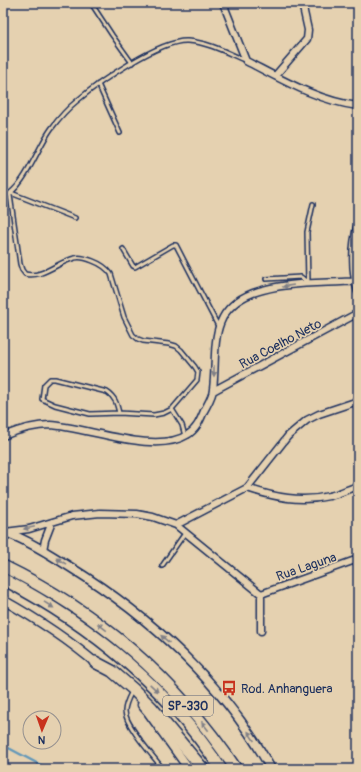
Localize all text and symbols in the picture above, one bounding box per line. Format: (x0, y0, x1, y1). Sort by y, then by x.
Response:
one-way arrow (282, 283, 294, 289)
street label: Rua Coelho Neto (237, 316, 324, 372)
one-way arrow (211, 365, 217, 378)
one-way arrow (23, 526, 35, 532)
street label: Rua Laguna (274, 549, 339, 585)
one-way arrow (55, 558, 67, 565)
one-way arrow (44, 601, 54, 609)
one-way arrow (96, 622, 107, 631)
one-way arrow (160, 634, 170, 643)
bus stop icon: Rod. Anhanguera (220, 679, 238, 697)
place label: Rod. Anhanguera (241, 681, 333, 697)
one-way arrow (149, 683, 159, 693)
road number: SP-330 (163, 696, 213, 716)
north arrow (22, 710, 62, 750)
one-way arrow (200, 721, 209, 732)
one-way arrow (247, 730, 255, 741)
text: N (37, 733, 46, 746)

